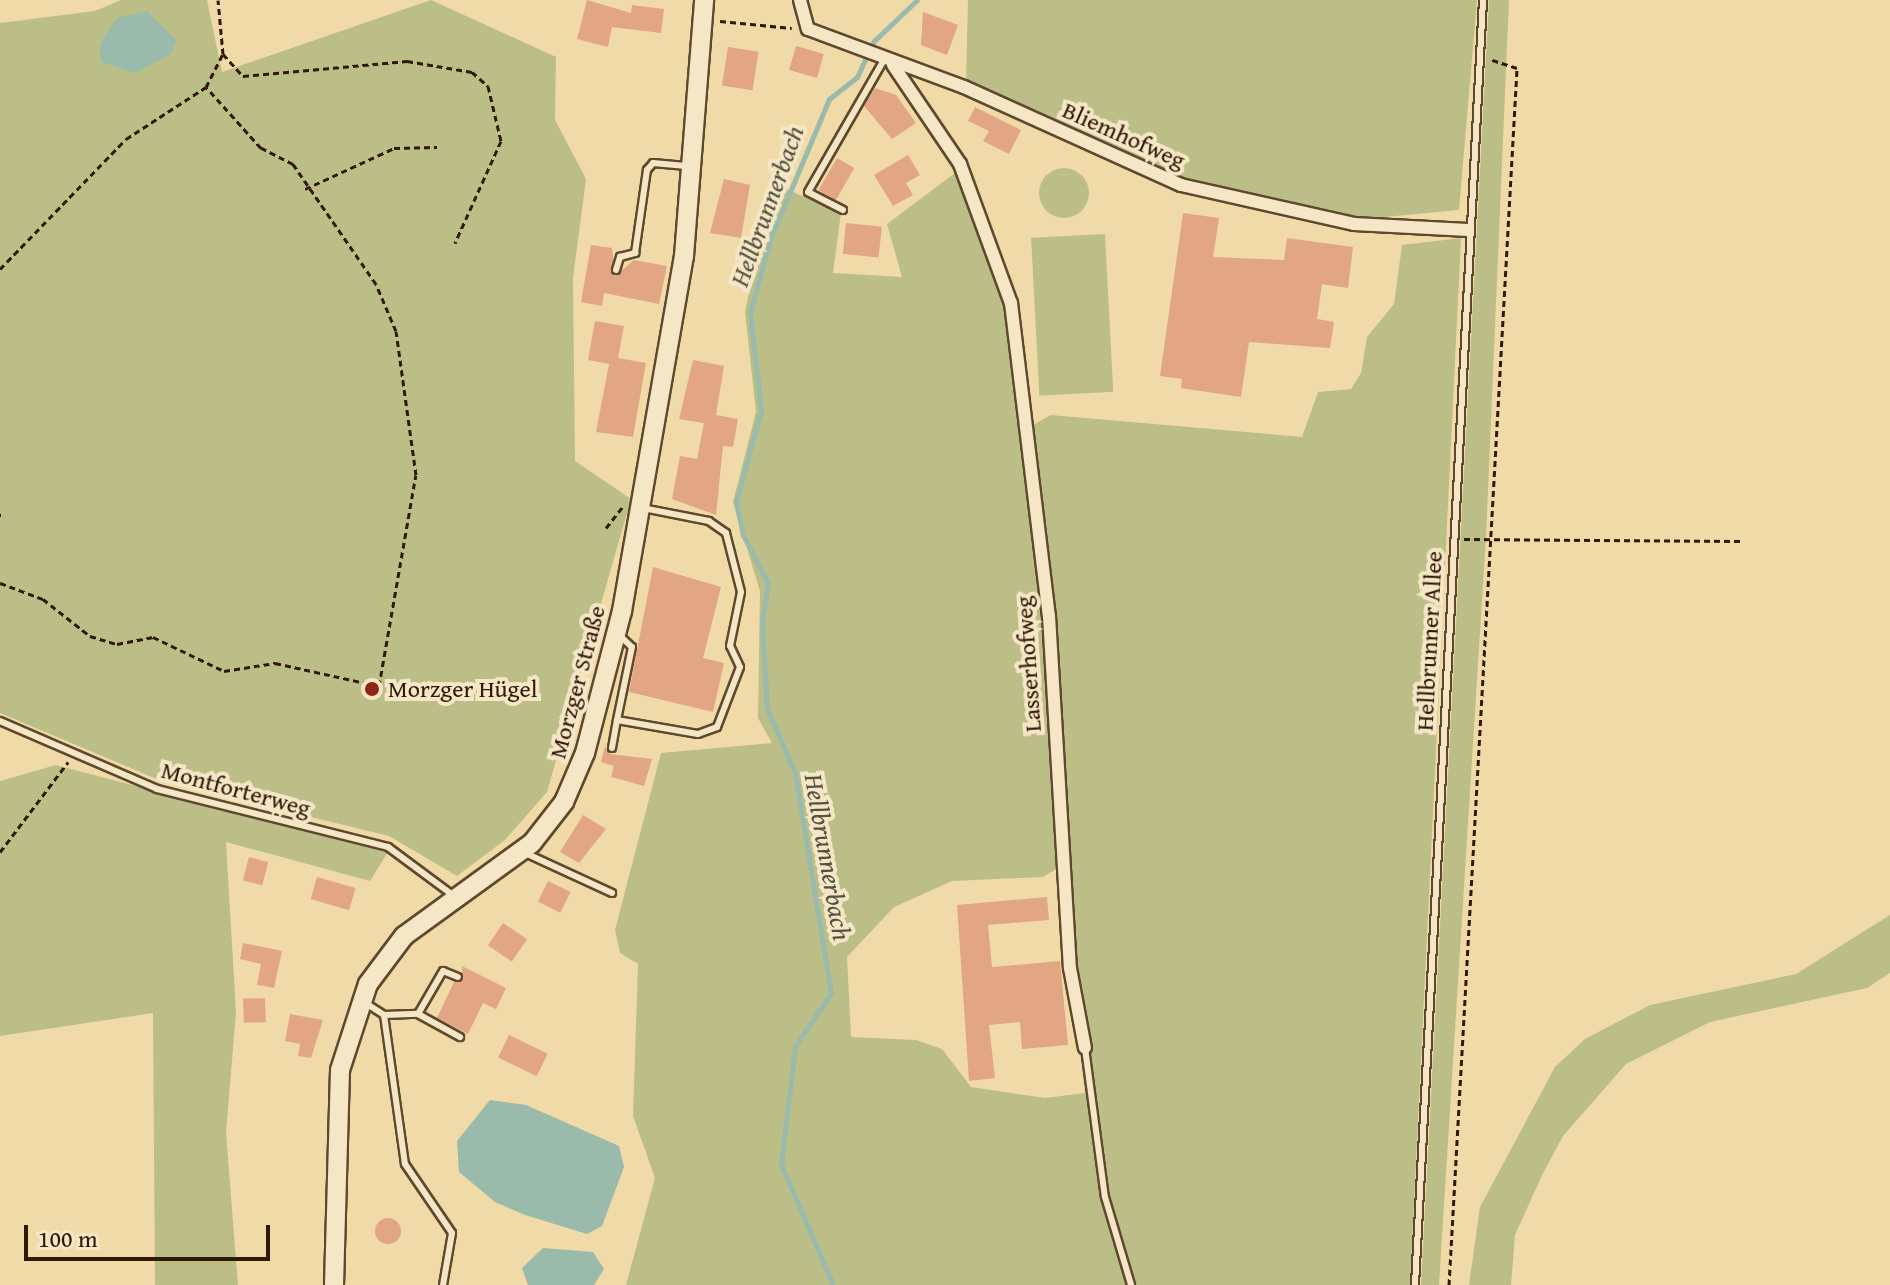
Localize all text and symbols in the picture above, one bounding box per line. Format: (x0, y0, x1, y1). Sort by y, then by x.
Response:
street label: Bliemhofweg (1058, 95, 1190, 175)
water label: Hellbrunnerbach (724, 121, 810, 291)
street label: Hellbrunner Allee (1410, 550, 1448, 732)
street label: Lasserhofweg (1009, 595, 1047, 733)
street label: Morzger Straße (543, 602, 611, 762)
place label: Morzger Hügel (388, 675, 538, 703)
marker: Morzger Hügel (363, 680, 381, 698)
street label: Montforterweg (158, 755, 314, 823)
water label: Hellbrunnerbach (798, 771, 858, 943)
scale bar (28, 1209, 274, 1259)
text: 100 m (38, 1221, 98, 1256)

